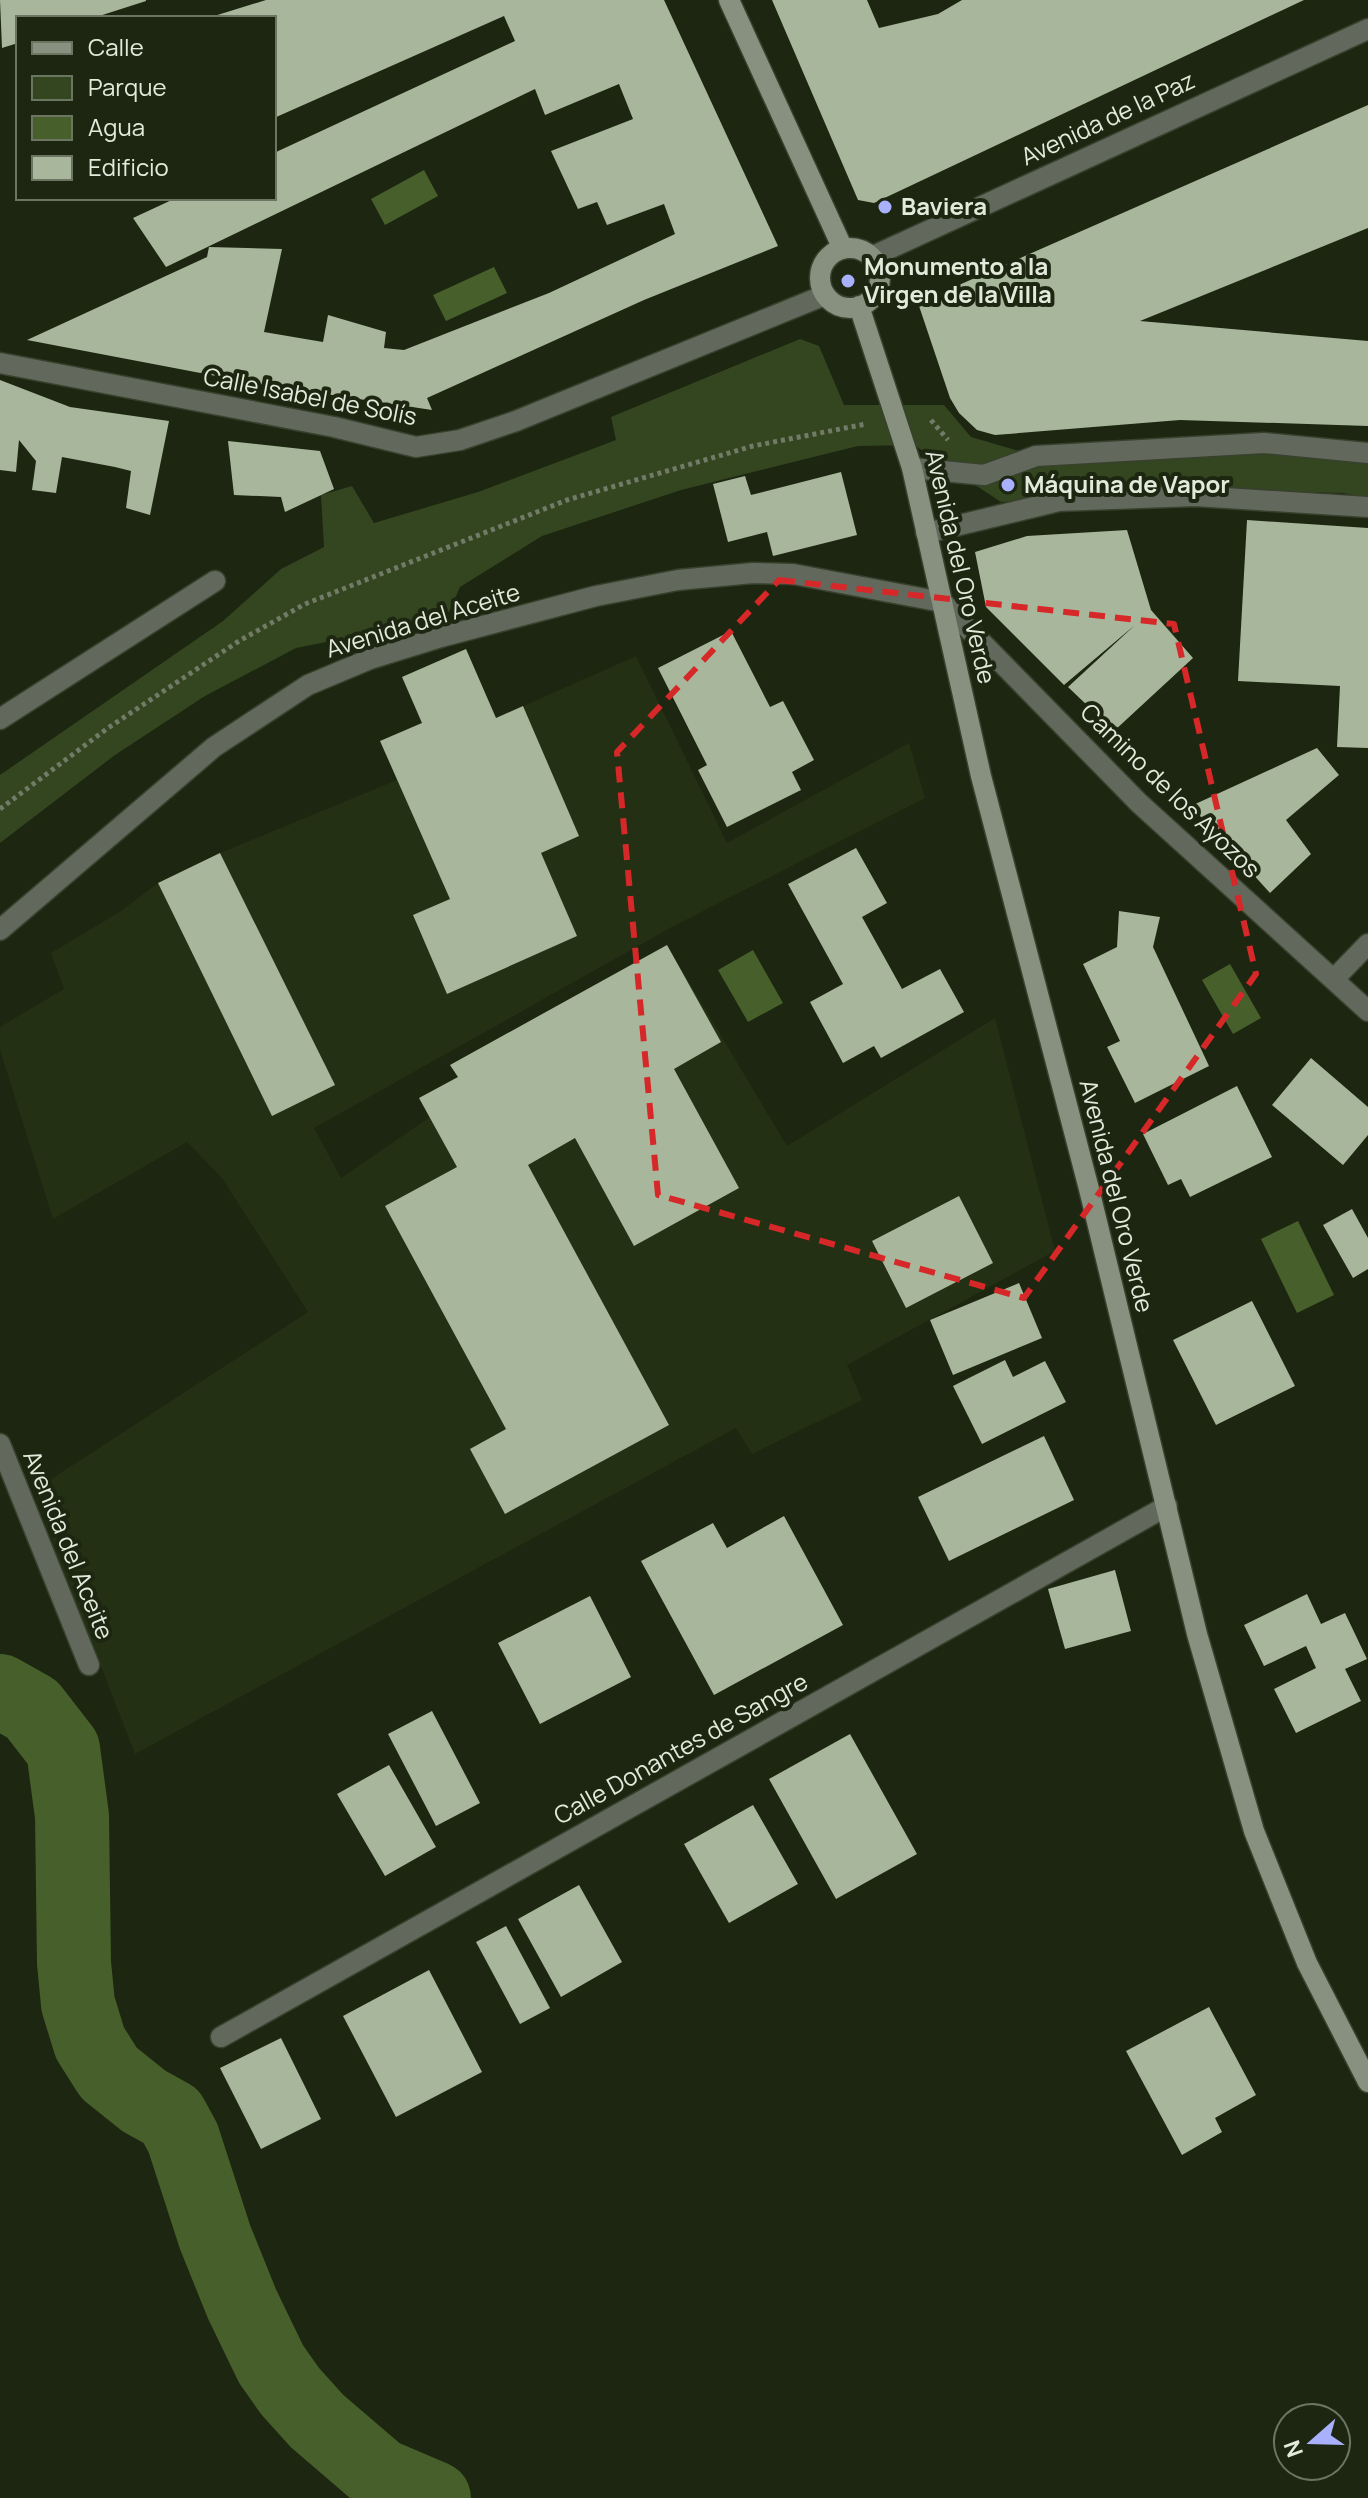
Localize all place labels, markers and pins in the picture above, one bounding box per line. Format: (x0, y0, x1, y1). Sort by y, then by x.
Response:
place label: Baviera (901, 189, 987, 222)
marker: Baviera (876, 198, 894, 216)
place label: Monumento a la Virgen de la Villa (864, 249, 1052, 310)
marker: Monumento a la Virgen de la Villa (839, 272, 857, 290)
place label: Máquina de Vapor (1024, 467, 1230, 500)
marker: Máquina de Vapor (999, 476, 1017, 494)

